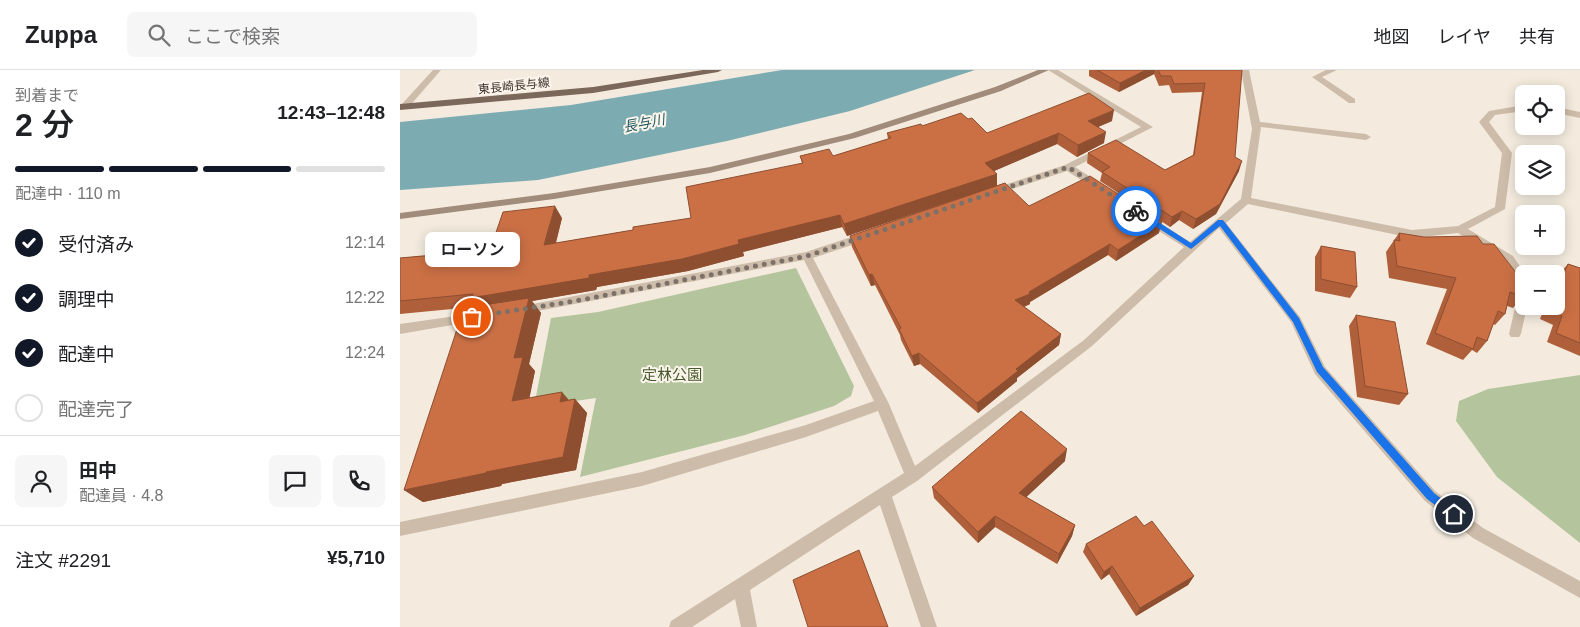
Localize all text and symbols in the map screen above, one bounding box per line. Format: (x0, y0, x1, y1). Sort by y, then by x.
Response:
search box (127, 12, 477, 57)
text: Zuppa (25, 21, 97, 48)
icon: search (145, 21, 173, 49)
text: ここで検索 (185, 26, 280, 47)
text: 地図 (1374, 27, 1410, 47)
text: レイヤ (1438, 27, 1491, 47)
text: 共有 (1519, 27, 1555, 47)
street label: 東長崎長与線 (477, 75, 551, 97)
map controls (1515, 85, 1565, 315)
button: locate (1515, 85, 1565, 135)
text: 到着まで (15, 87, 79, 104)
text: 12:43–12:48 (277, 102, 385, 123)
text: 2 分 (15, 107, 74, 143)
water label: 長与川 (622, 111, 668, 135)
button: layers (1515, 145, 1565, 195)
text: 配達中 · 110 m (15, 185, 121, 202)
courier (1111, 186, 1161, 236)
icon: bike (1122, 197, 1150, 225)
button: + (1515, 205, 1565, 255)
icon: check (15, 229, 43, 257)
callout: ローソン (424, 232, 520, 267)
text: 受付済み (58, 234, 134, 255)
text: 12:14 (345, 234, 385, 251)
text: ローソン (440, 241, 505, 258)
button: − (1515, 265, 1565, 315)
icon: check (15, 284, 43, 312)
text: 調理中 (58, 289, 115, 310)
text: 12:22 (345, 289, 385, 306)
pin (451, 296, 493, 338)
icon: bag (458, 303, 486, 331)
icon: check (15, 339, 43, 367)
text: 配達中 (58, 344, 115, 365)
text: 12:24 (345, 344, 385, 361)
park label: 定林公園 (642, 366, 702, 383)
text: 配達完了 (58, 399, 134, 420)
button: person (15, 455, 67, 507)
button: chat (269, 455, 321, 507)
button: phone (333, 455, 385, 507)
text: 田中 (79, 460, 117, 481)
text: 配達員 · 4.8 (79, 487, 163, 504)
pin (1433, 493, 1475, 535)
icon: home (1440, 500, 1468, 528)
text: ¥5,710 (327, 547, 385, 568)
text: 注文 #2291 (15, 550, 111, 571)

